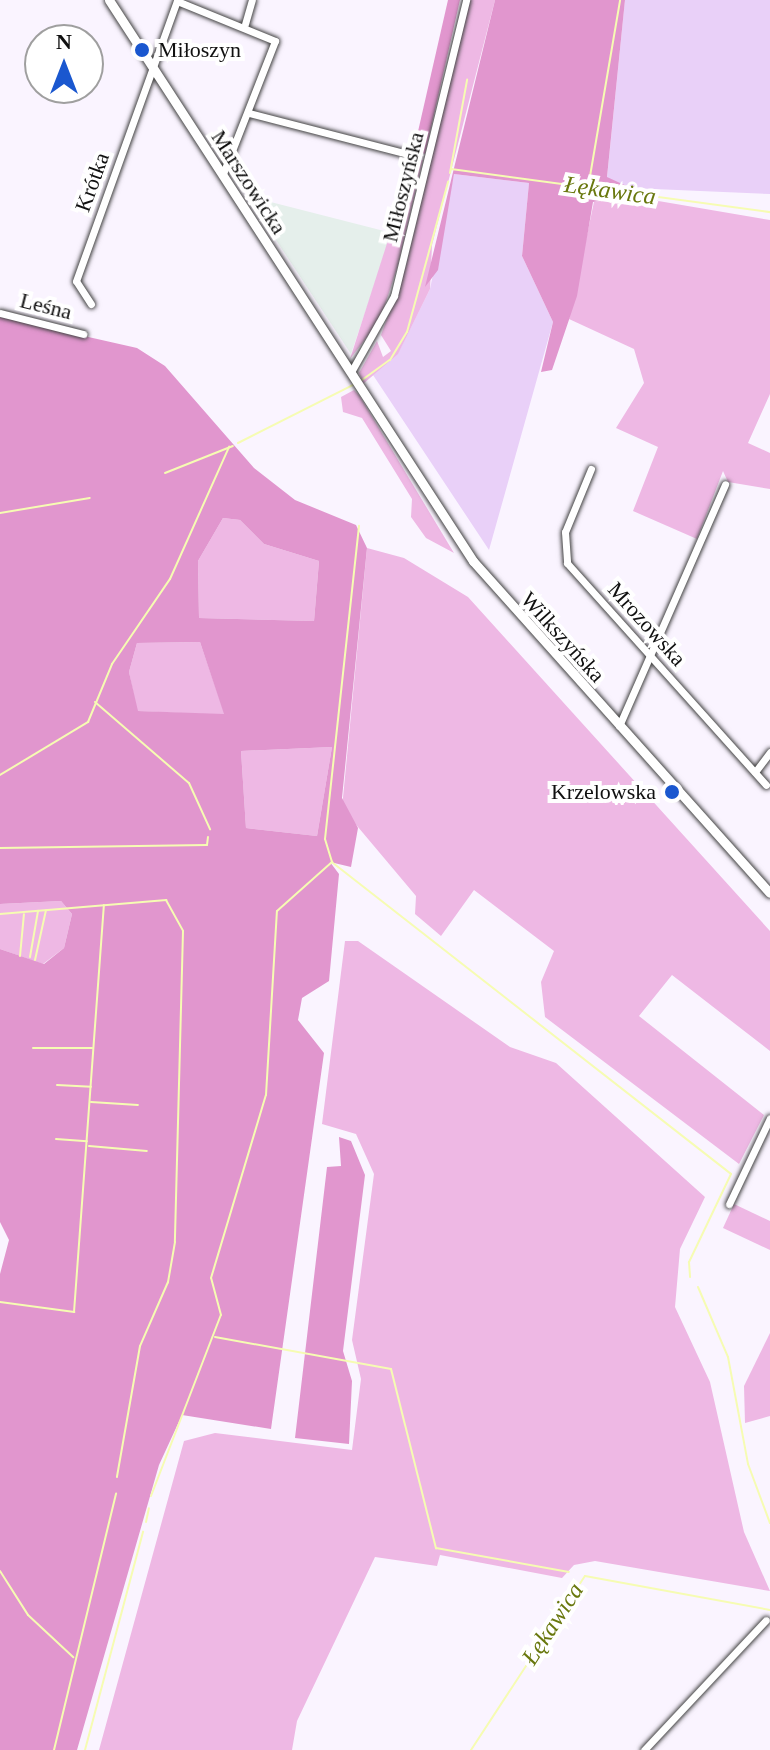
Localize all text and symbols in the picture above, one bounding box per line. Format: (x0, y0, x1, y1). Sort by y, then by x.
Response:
north arrow (24, 24, 104, 104)
text: N (56, 29, 72, 54)
place label: Miłoszyn (158, 37, 241, 63)
marker: Miłoszyn (133, 41, 151, 59)
street label: Marszowicka (206, 125, 292, 239)
street label: Miłoszyńska (377, 129, 429, 245)
street label: Krótka (69, 149, 115, 215)
water label: Łękawica (562, 170, 658, 212)
street label: Leśna (17, 287, 75, 325)
street label: Mrozowska (602, 577, 692, 671)
street label: Wilkszyńska (515, 586, 611, 688)
place label: Krzelowska (551, 779, 656, 805)
marker: Krzelowska (663, 783, 681, 801)
water label: Łękawica (516, 1578, 590, 1670)

